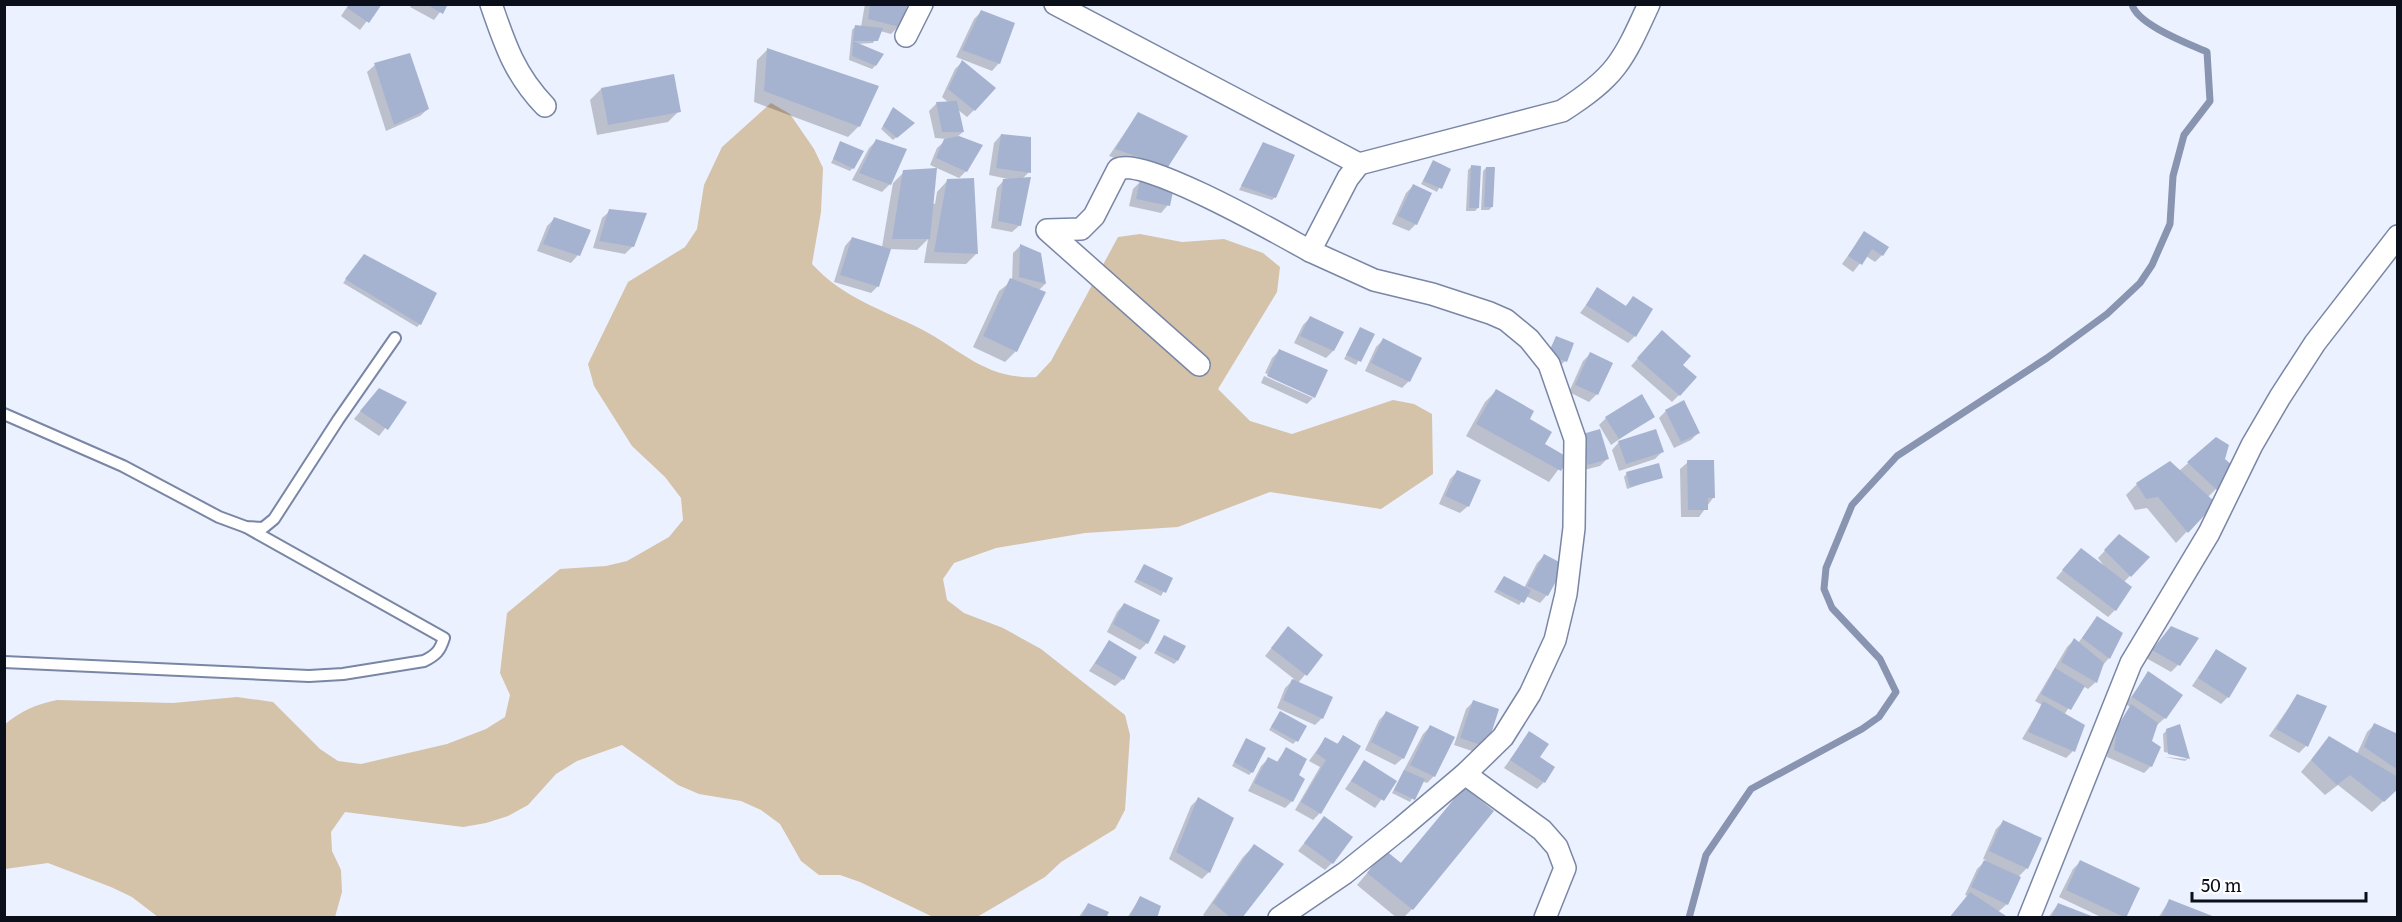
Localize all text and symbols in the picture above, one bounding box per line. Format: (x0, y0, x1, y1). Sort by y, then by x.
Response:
scale bar (2192, 865, 2366, 903)
text: 50 m (2201, 871, 2242, 898)

